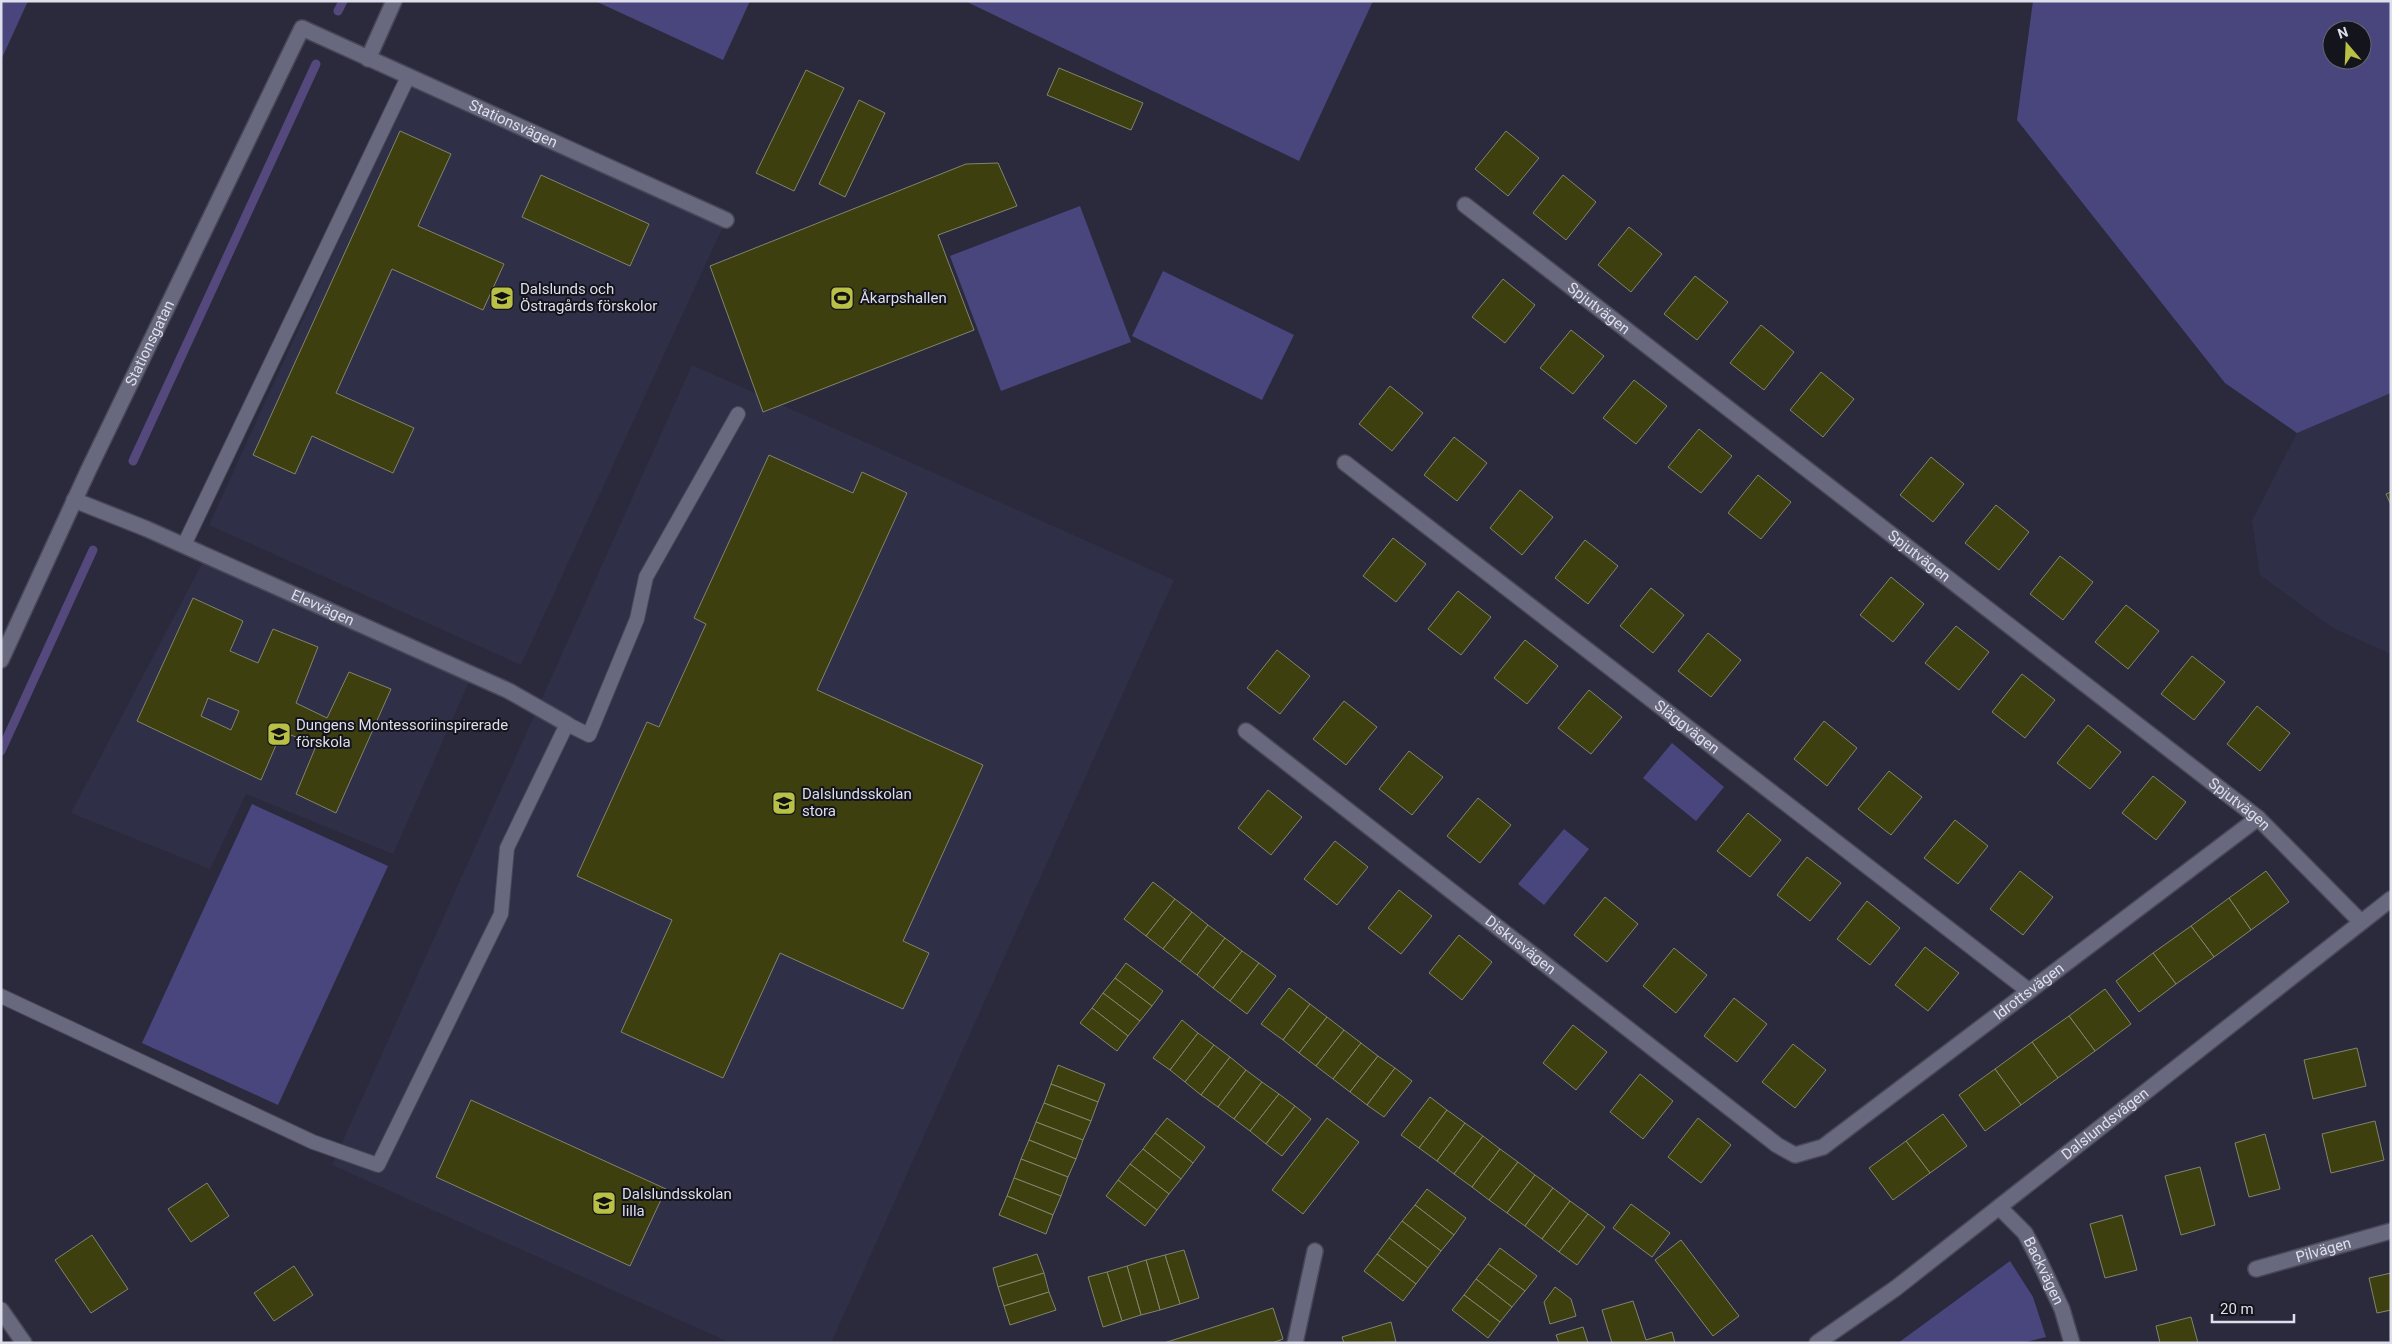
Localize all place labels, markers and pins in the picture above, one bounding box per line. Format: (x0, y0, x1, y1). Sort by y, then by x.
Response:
place label: Dalslunds och Östragårds förskolor (520, 280, 657, 315)
school or university icon: Dalslunds och Östragårds förskolor (489, 285, 515, 311)
sports icon: Åkarpshallen (829, 285, 855, 311)
place label: Åkarpshallen (860, 289, 947, 307)
place label: Dungens Montessoriinspirerade förskola (296, 716, 508, 751)
school or university icon: Dungens Montessoriinspirerade förskola (266, 721, 292, 747)
place label: Dalslundsskolan stora (802, 785, 912, 820)
school or university icon: Dalslundsskolan stora (771, 790, 797, 816)
place label: Dalslundsskolan lilla (622, 1185, 732, 1220)
school or university icon: Dalslundsskolan lilla (591, 1190, 617, 1216)

